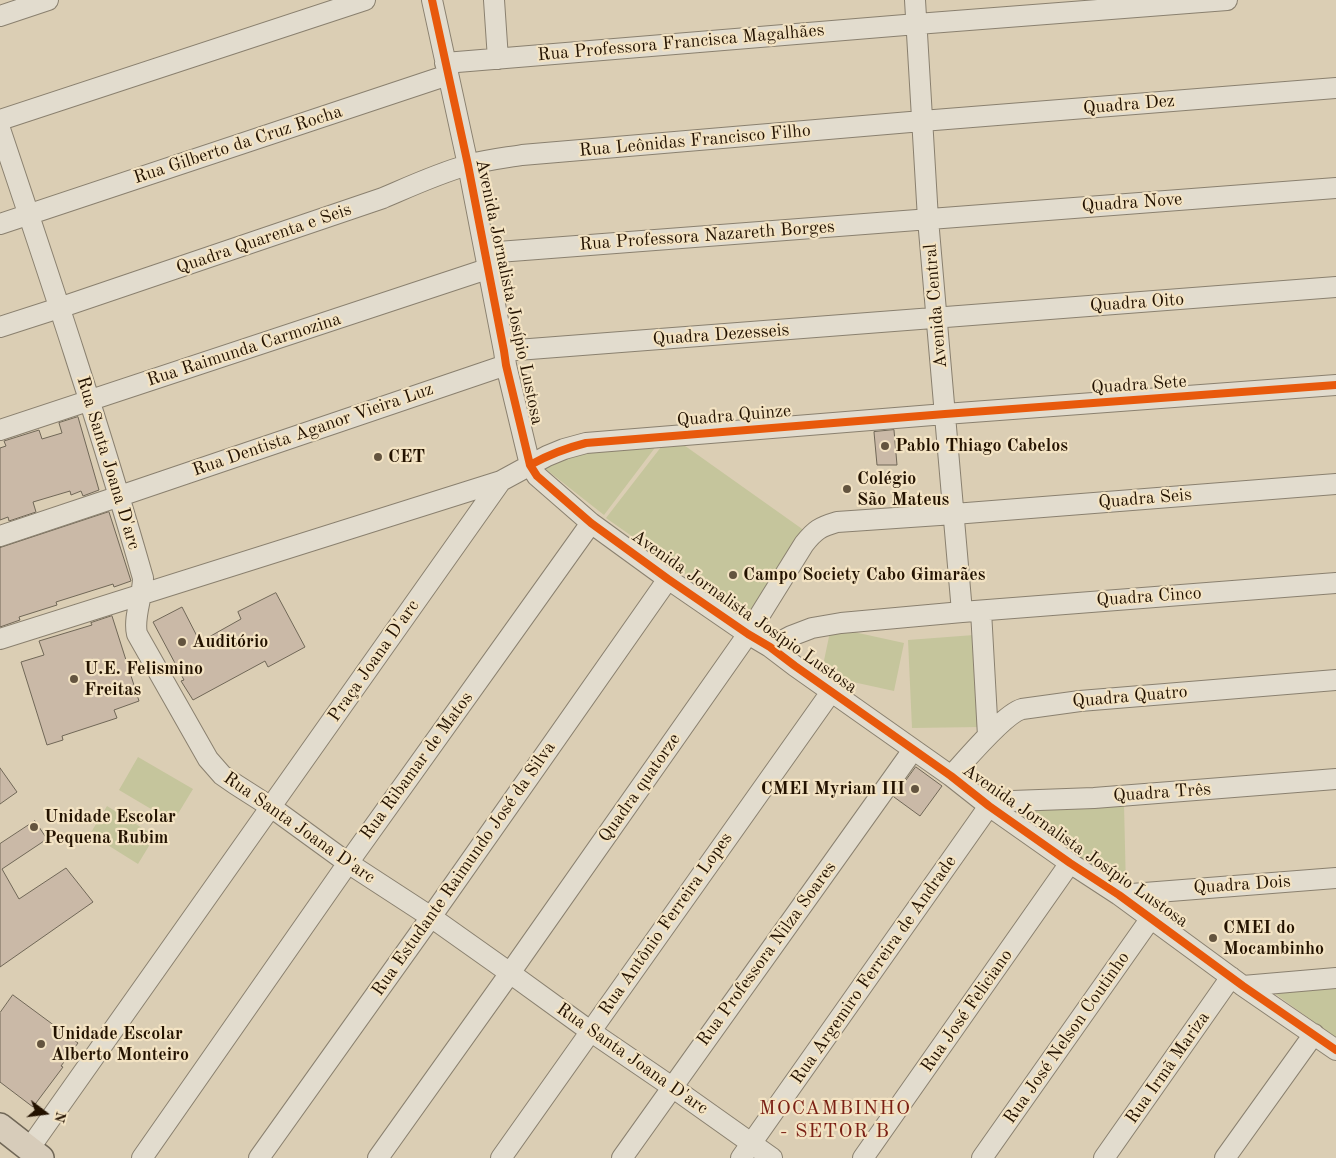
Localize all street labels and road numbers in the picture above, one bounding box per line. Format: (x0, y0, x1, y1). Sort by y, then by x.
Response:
street label: Rua Professora Francisca Magalhães (537, 20, 825, 66)
street label: Quadra Dez (1082, 90, 1176, 120)
street label: Rua Gilberto da Cruz Rocha (131, 101, 345, 189)
street label: Rua Leônidas Francisco Filho (578, 120, 812, 162)
street label: Avenida Jornalista Josípio Lustosa (470, 157, 548, 427)
street label: Quadra Nove (1081, 189, 1183, 217)
street label: Quadra Quarenta e Seis (174, 199, 354, 279)
street label: Rua Professora Nazareth Borges (579, 216, 835, 256)
street label: Avenida Central (920, 243, 952, 369)
street label: Quadra Oito (1089, 289, 1185, 317)
street label: Rua Raimunda Carmozina (144, 308, 344, 392)
street label: Quadra Dezesseis (652, 319, 790, 351)
street label: Quadra Sete (1090, 371, 1188, 399)
street label: Rua Santa Joana D'arc (71, 374, 145, 552)
street label: Rua Dentista Aganor Vieira Luz (190, 379, 436, 481)
street label: Quadra Quinze (676, 400, 792, 432)
street label: Quadra Seis (1097, 484, 1193, 514)
street label: Avenida Jornalista Josípio Lustosa (627, 526, 861, 698)
street label: Quadra Cinco (1096, 583, 1202, 611)
street label: Praça Joana D'arc (324, 596, 424, 726)
street label: Quadra Quatro (1072, 681, 1188, 713)
street label: Rua Ribamar de Matos (356, 688, 478, 844)
street label: Quadra quatorze (594, 729, 686, 847)
street label: Rua Estudante Raimundo José da Silva (367, 738, 561, 1000)
street label: Avenida Jornalista Josípio Lustosa (958, 760, 1192, 932)
street label: Rua Santa Joana D'arc (219, 768, 379, 888)
street label: Quadra Três (1112, 779, 1212, 807)
street label: Rua Antônio Ferreira Lopes (595, 828, 737, 1020)
street label: Rua Argemiro Ferreira de Andrade (787, 852, 961, 1088)
street label: Rua Professora Nilza Soares (693, 857, 841, 1051)
street label: Quadra Dois (1193, 871, 1291, 899)
street label: Rua José Feliciano (916, 945, 1018, 1077)
street label: Rua José Nelson Coutinho (999, 948, 1135, 1128)
street label: Rua Santa Joana D'arc (552, 999, 712, 1119)
street label: Rua Irmã Mariza (1121, 1008, 1215, 1128)

